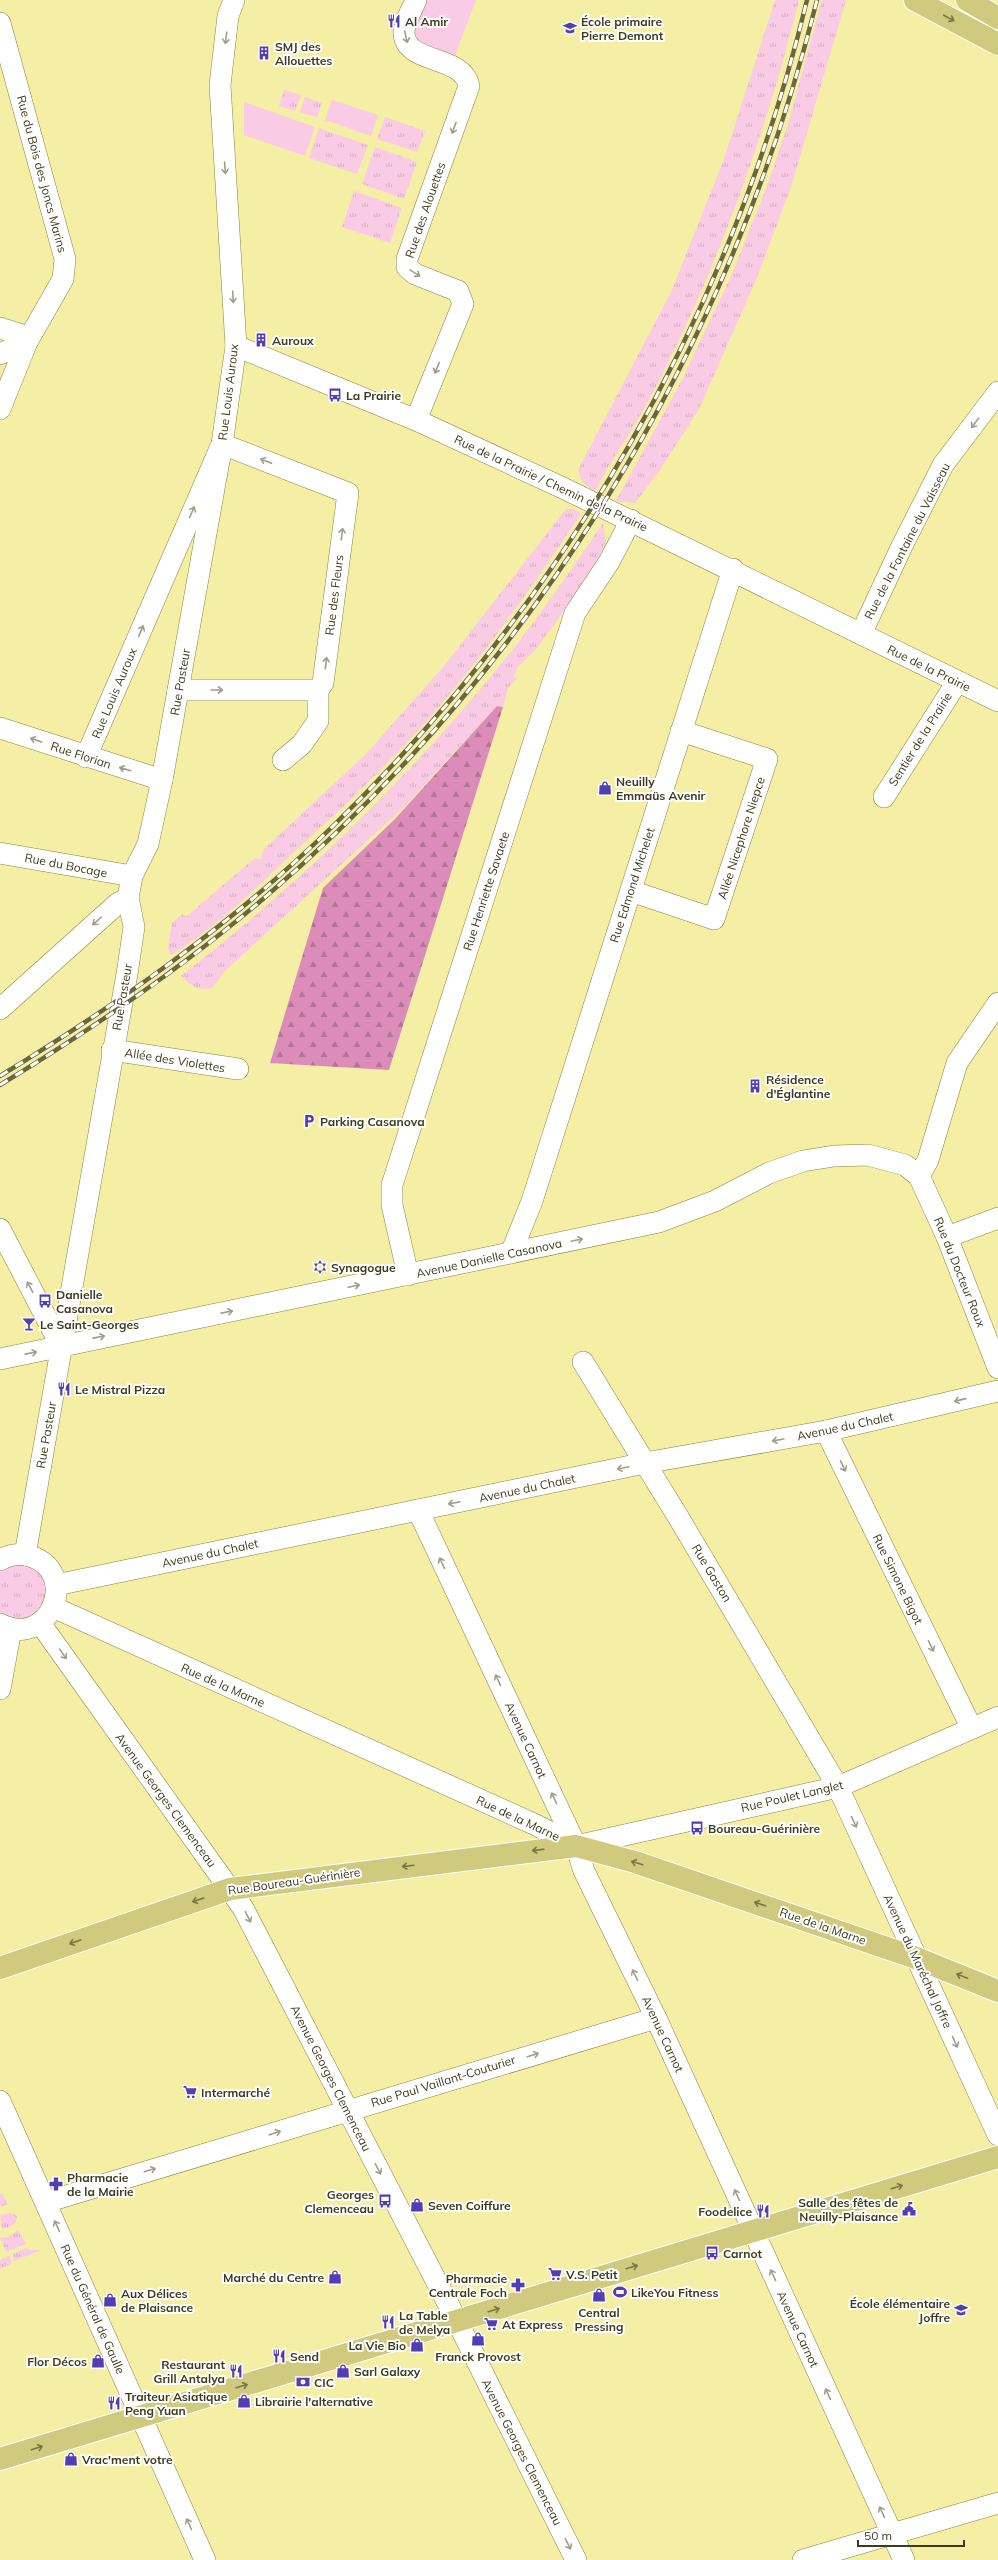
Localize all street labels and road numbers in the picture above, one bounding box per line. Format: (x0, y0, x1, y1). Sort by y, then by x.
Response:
street label: Rue du Bois des Joncs Marins (14, 94, 70, 254)
street label: Rue des Alouettes (402, 160, 448, 260)
street label: Rue Louis Auroux (215, 342, 241, 441)
street label: Rue de la Prairie / Chemin de la Prairie (452, 431, 650, 535)
street label: Rue de la Fontaine du Vaisseau (861, 460, 953, 622)
street label: Rue des Fleurs (322, 554, 346, 636)
street label: Rue de la Prairie (885, 641, 973, 695)
street label: Rue Louis Auroux (88, 645, 140, 741)
street label: Rue Pasteur (167, 647, 193, 717)
street label: Sentier de la Prairie (885, 689, 955, 789)
street label: Rue Florian (49, 738, 113, 772)
street label: Allée Nicephore Niepce (714, 775, 768, 901)
street label: Rue Edmond Michelet (606, 826, 658, 944)
street label: Rue Henriette Savaete (460, 829, 512, 953)
street label: Rue du Bocage (23, 850, 109, 880)
street label: Rue Pasteur (109, 962, 135, 1032)
street label: Allée des Violettes (124, 1045, 226, 1075)
street label: Rue du Docteur Roux (931, 1215, 989, 1330)
street label: Avenue Danielle Casanova (415, 1235, 563, 1281)
street label: Rue Pasteur (33, 1400, 59, 1470)
street label: Avenue du Chalet (795, 1408, 895, 1444)
street label: Avenue du Chalet (477, 1470, 577, 1506)
street label: Rue Simone Bigot (870, 1531, 926, 1627)
street label: Avenue du Chalet (160, 1535, 260, 1571)
street label: Rue Gaston (689, 1541, 735, 1605)
street label: Rue de la Marne (179, 1660, 267, 1710)
street label: Avenue Carnot (502, 1699, 550, 1781)
street label: Avenue Georges Clemenceau (112, 1730, 220, 1870)
street label: Rue Poulet Langlet (739, 1777, 845, 1815)
street label: Rue de la Marne (474, 1792, 562, 1844)
street label: Rue Boureau-Guérinière (227, 1864, 361, 1898)
street label: Avenue du Maréchal Joffre (880, 1892, 956, 2030)
street label: Rue de la Marne (778, 1904, 868, 1948)
street label: Avenue Carnot (639, 1993, 687, 2075)
street label: Avenue Georges Clemenceau (287, 2002, 375, 2154)
street label: Rue Paul Vaillant-Couturier (369, 2052, 518, 2110)
street label: Rue du Général de Gaulle (58, 2242, 128, 2376)
street label: Avenue Carnot (774, 2288, 822, 2370)
street label: Avenue Georges Clemenceau (478, 2376, 566, 2528)

